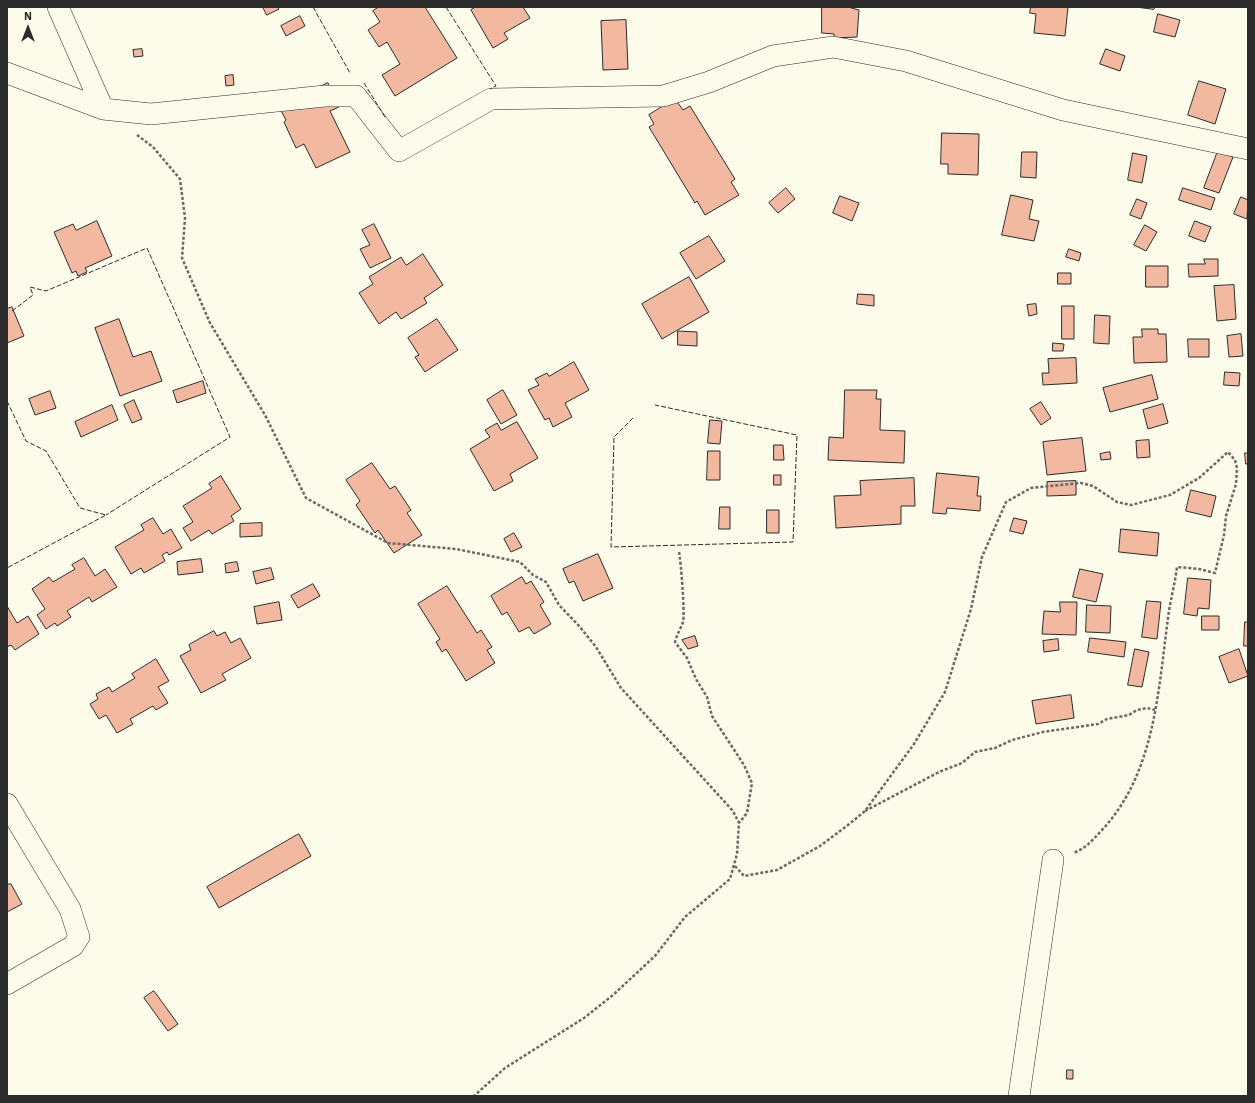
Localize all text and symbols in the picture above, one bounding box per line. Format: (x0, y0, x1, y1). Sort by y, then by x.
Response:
north arrow (8, 8, 48, 48)
text: N (24, 9, 32, 23)

